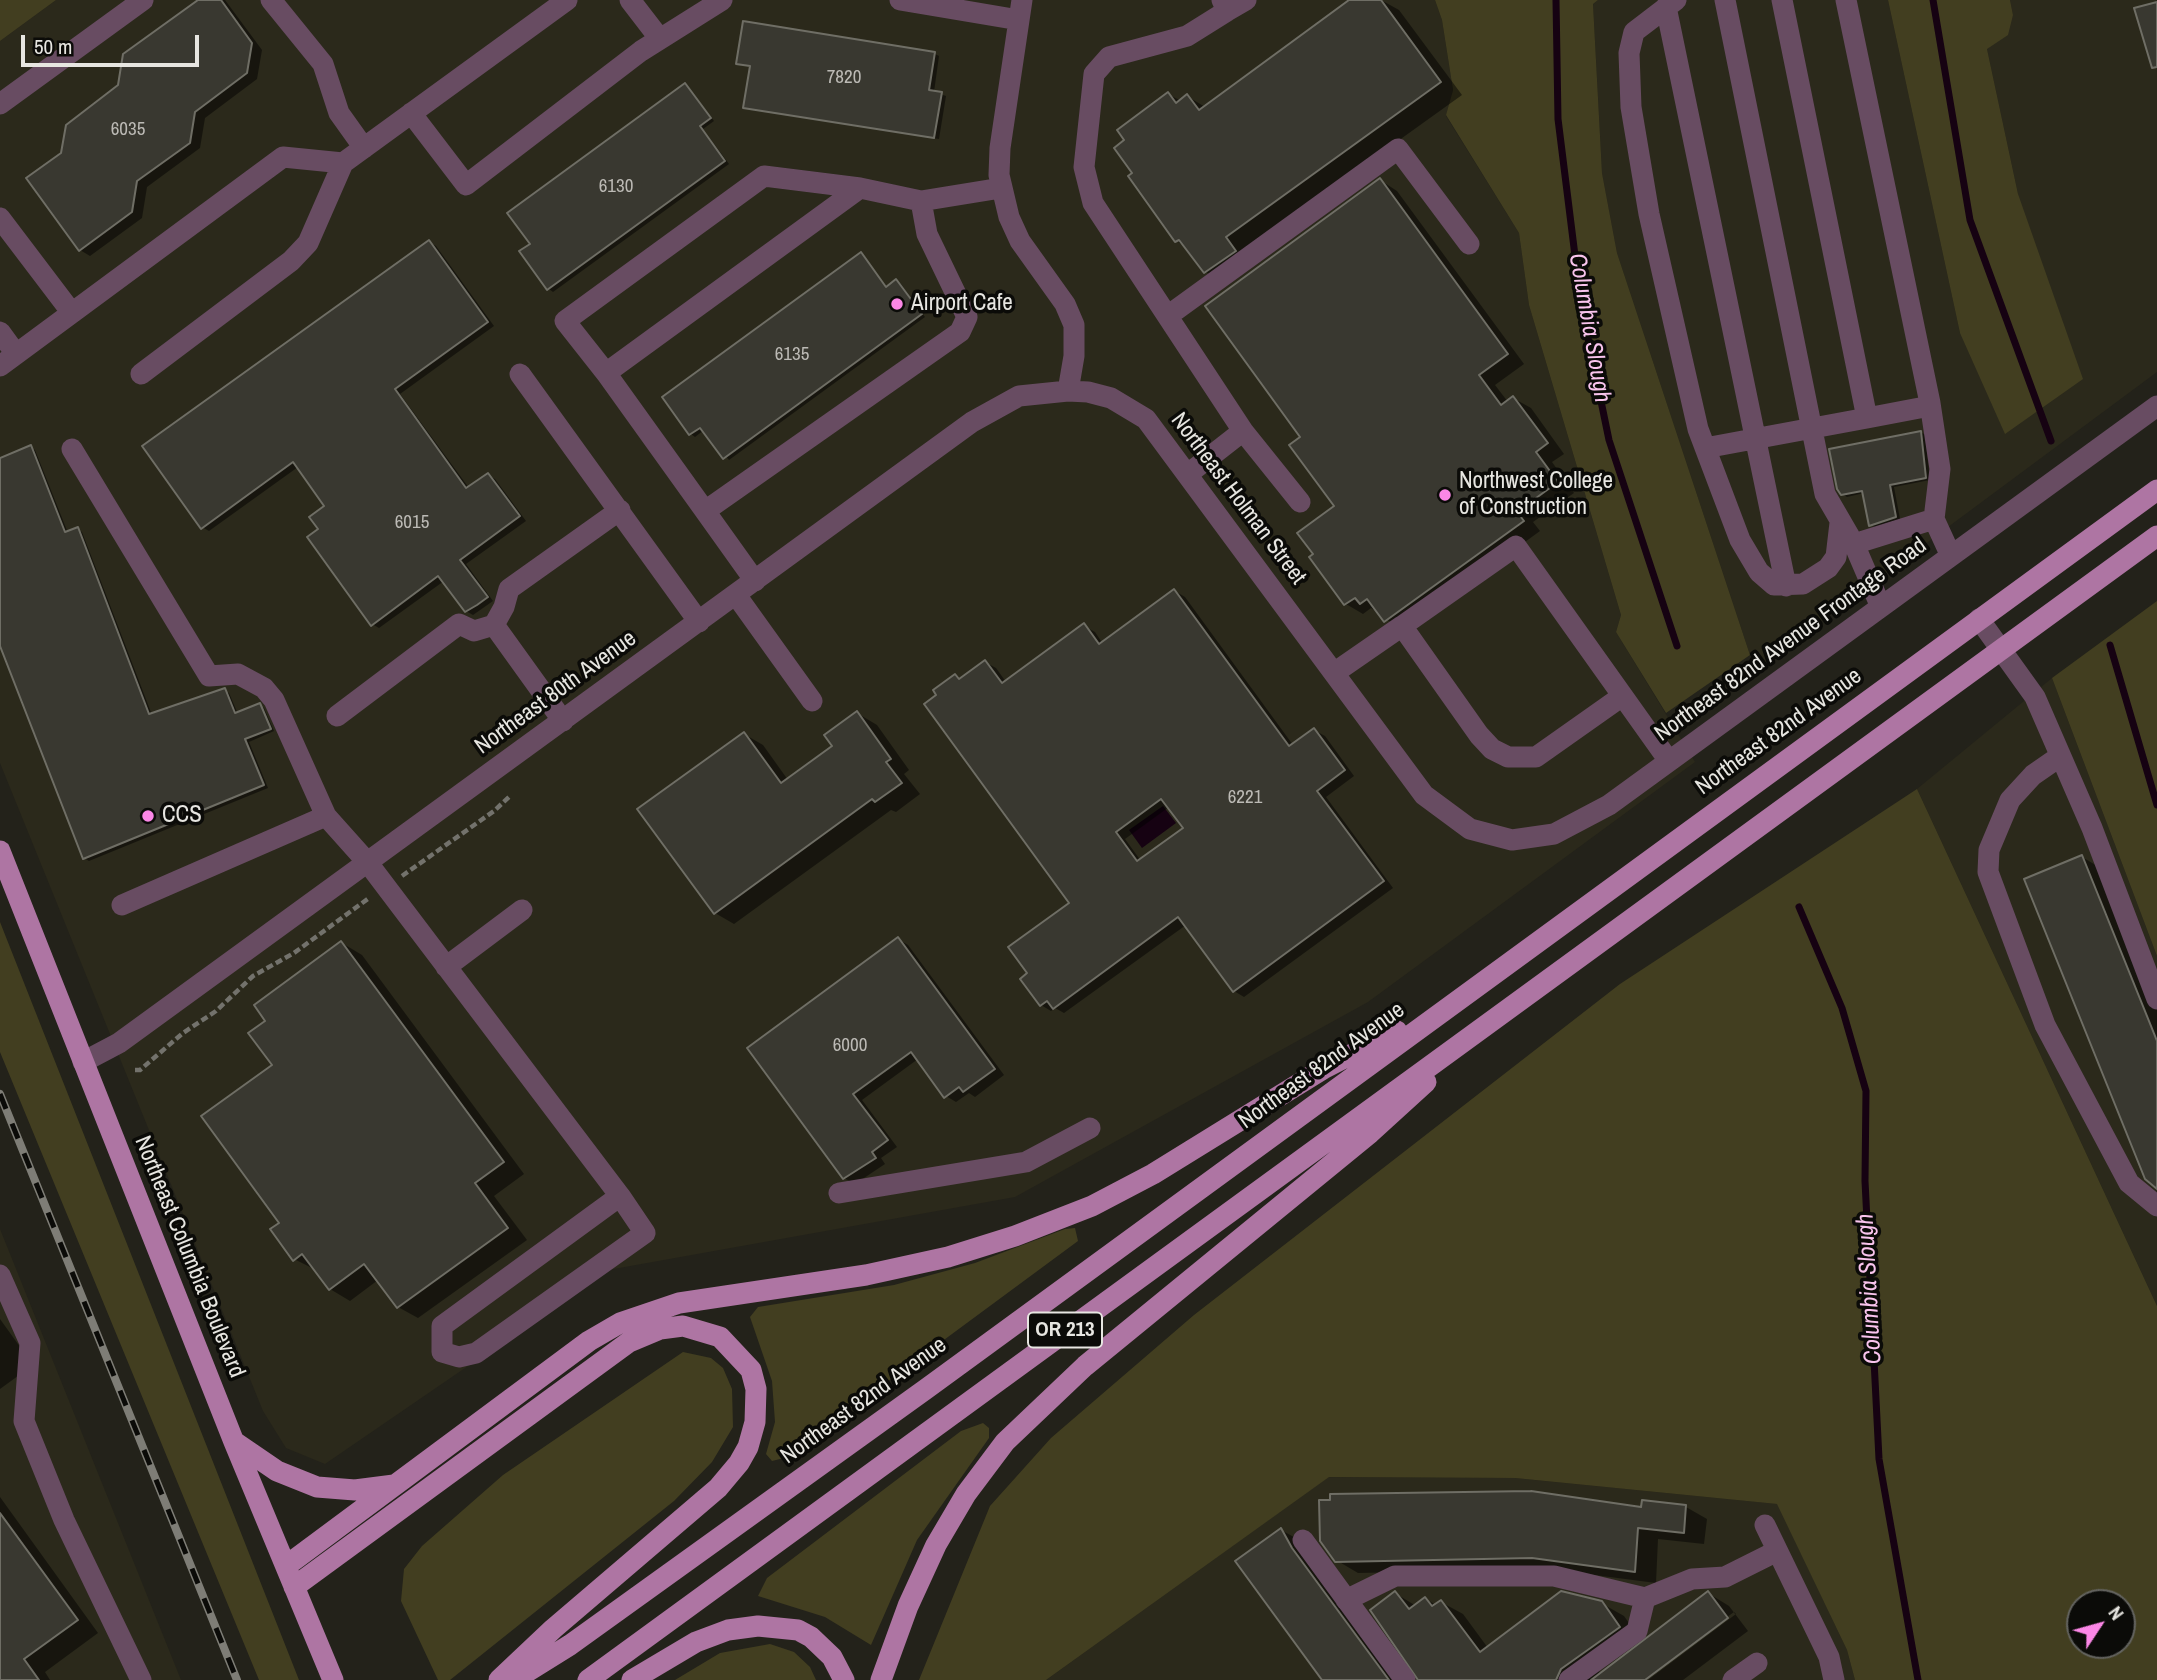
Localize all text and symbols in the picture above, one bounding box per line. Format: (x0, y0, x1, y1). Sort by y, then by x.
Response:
scale bar (24, 21, 203, 65)
text: 50 m (34, 32, 72, 61)
house number: 7820 (827, 67, 861, 89)
house number: 6035 (111, 119, 145, 141)
house number: 6130 (599, 176, 633, 198)
water label: Columbia Slough (1562, 251, 1616, 405)
place label: Airport Cafe (911, 290, 1013, 318)
marker: Airport Cafe (889, 296, 905, 312)
house number: 6135 (775, 344, 809, 366)
street label: Northeast Holman Street (1165, 408, 1311, 590)
place label: Northwest College of Construction (1459, 468, 1613, 522)
marker: Northwest College of Construction (1437, 487, 1453, 503)
house number: 6015 (395, 512, 429, 534)
street label: Northeast 82nd Avenue Frontage Road (1650, 532, 1932, 748)
street label: Northeast 80th Avenue (470, 625, 642, 761)
street label: Northeast 82nd Avenue (1691, 663, 1867, 801)
house number: 6221 (1228, 787, 1262, 809)
place label: CCS (162, 802, 202, 830)
marker: CCS (140, 808, 156, 824)
street label: Northeast 82nd Avenue (1234, 997, 1410, 1135)
house number: 6000 (833, 1035, 867, 1057)
street label: Northeast Columbia Boulevard (128, 1132, 250, 1382)
water label: Columbia Slough (1852, 1213, 1888, 1365)
road number: OR 213 (1028, 1312, 1102, 1348)
street label: Northeast 82nd Avenue (776, 1332, 952, 1470)
north arrow (2066, 1589, 2136, 1659)
text: N (2103, 1601, 2130, 1625)

